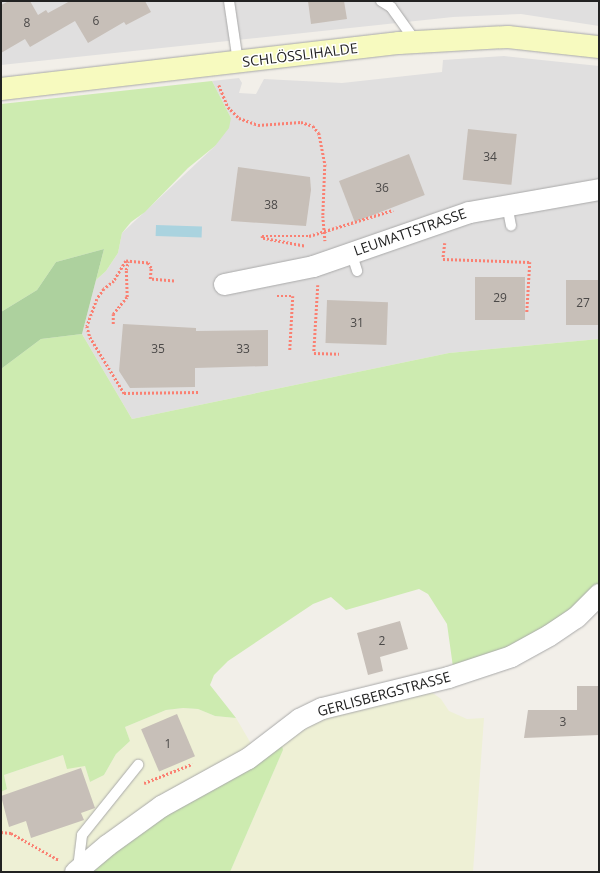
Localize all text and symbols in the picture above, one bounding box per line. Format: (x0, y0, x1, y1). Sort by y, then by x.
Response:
house number: 6 (93, 14, 99, 28)
house number: 8 (24, 16, 30, 30)
street label: SCHLÖSSLIHALDE (241, 40, 359, 70)
house number: 34 (483, 150, 497, 164)
house number: 36 (375, 181, 389, 195)
house number: 38 (264, 198, 278, 212)
street label: LEUMATTSTRASSE (351, 205, 469, 259)
house number: 29 (493, 291, 507, 305)
house number: 27 (576, 296, 590, 310)
house number: 31 (350, 316, 364, 330)
house number: 35 (151, 342, 165, 356)
house number: 33 (236, 342, 250, 356)
house number: 2 (379, 634, 385, 648)
street label: GERLISBERGSTRASSE (316, 668, 452, 720)
house number: 3 (560, 715, 566, 729)
house number: 1 (165, 737, 171, 751)

